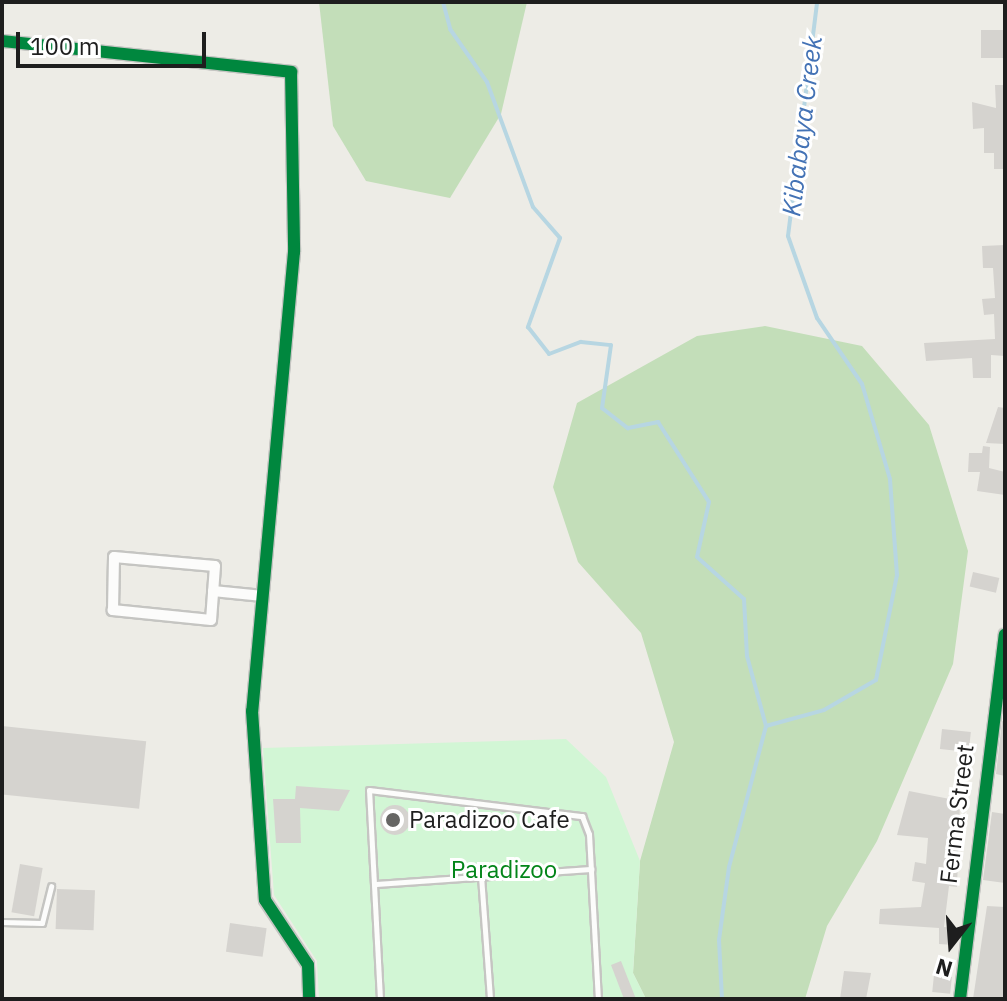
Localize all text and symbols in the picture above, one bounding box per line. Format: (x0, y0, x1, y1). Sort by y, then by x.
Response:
scale bar (20, 16, 210, 66)
text: 100 m (30, 30, 100, 62)
water label: Kibabaya Creek (775, 34, 829, 218)
street label: Ferma Street (934, 743, 980, 885)
place label: Paradizoo Cafe (409, 806, 570, 834)
marker: Paradizoo Cafe (384, 811, 402, 829)
park label: Paradizoo (451, 856, 557, 884)
north arrow (911, 905, 991, 985)
text: N (932, 952, 956, 985)

